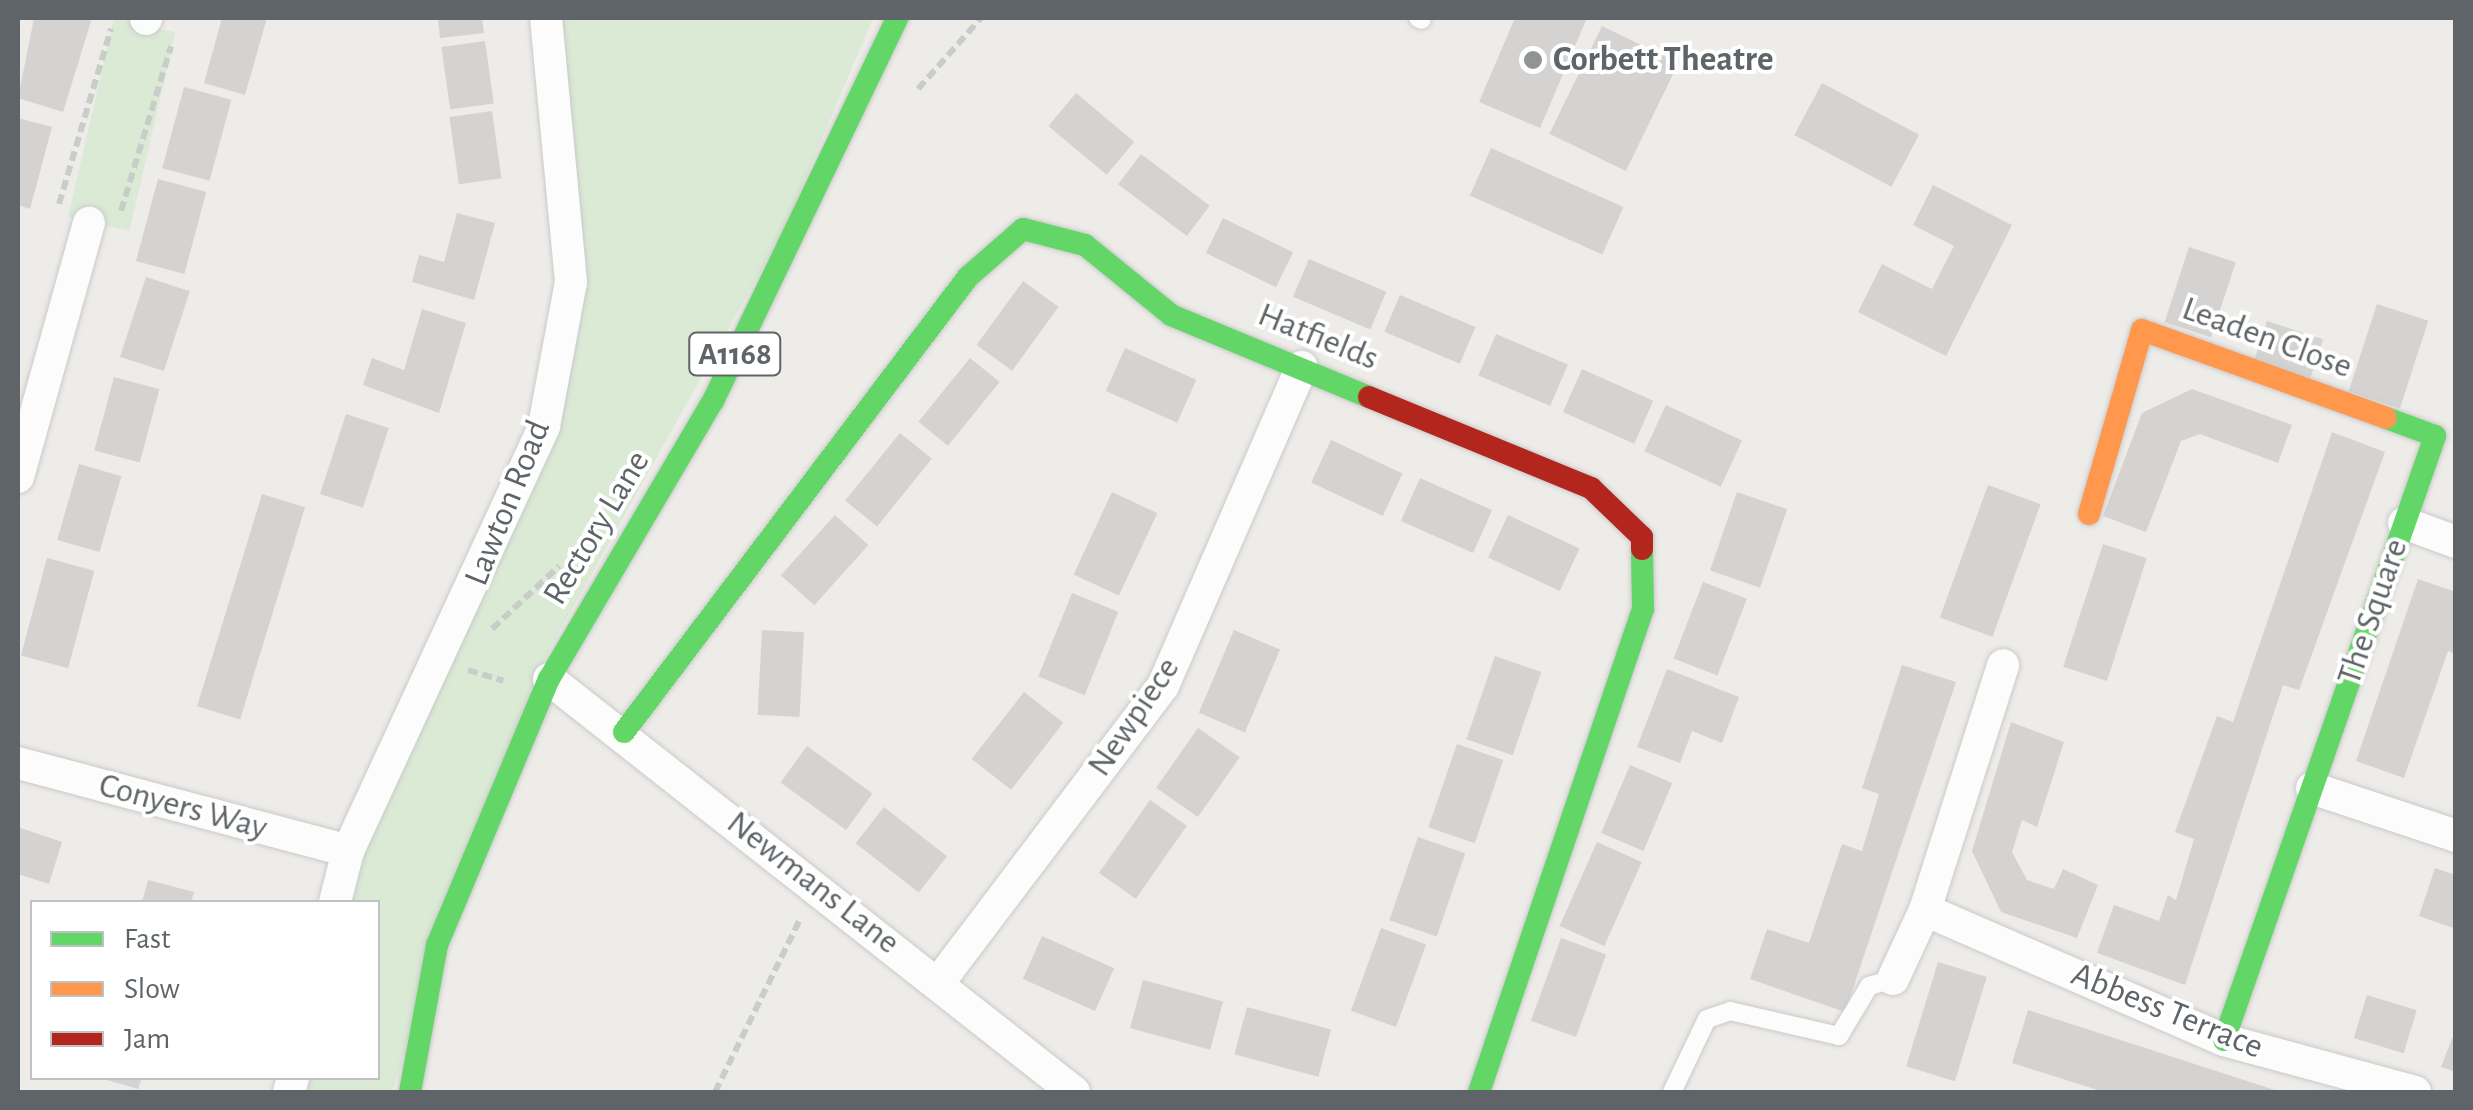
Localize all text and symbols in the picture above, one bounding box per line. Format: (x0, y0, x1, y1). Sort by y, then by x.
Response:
place label: Corbett Theatre (1553, 39, 1774, 81)
marker: Corbett Theatre (1522, 49, 1544, 71)
street label: Leaden Close (2176, 288, 2358, 388)
street label: Hatfields (1252, 294, 1384, 380)
road number: A1168 (688, 327, 782, 381)
street label: Lawton Road (456, 414, 560, 592)
street label: Rectory Lane (535, 443, 659, 613)
street label: The Square (2328, 533, 2418, 691)
street label: Newpiece (1079, 649, 1189, 785)
street label: Conyers Way (94, 764, 272, 850)
street label: Newmans Lane (718, 802, 908, 964)
legend (30, 900, 380, 1080)
text: Fast (124, 924, 171, 954)
street label: Abbess Terrace (2065, 954, 2269, 1068)
text: Slow (124, 974, 180, 1004)
text: Jam (124, 1024, 170, 1054)

